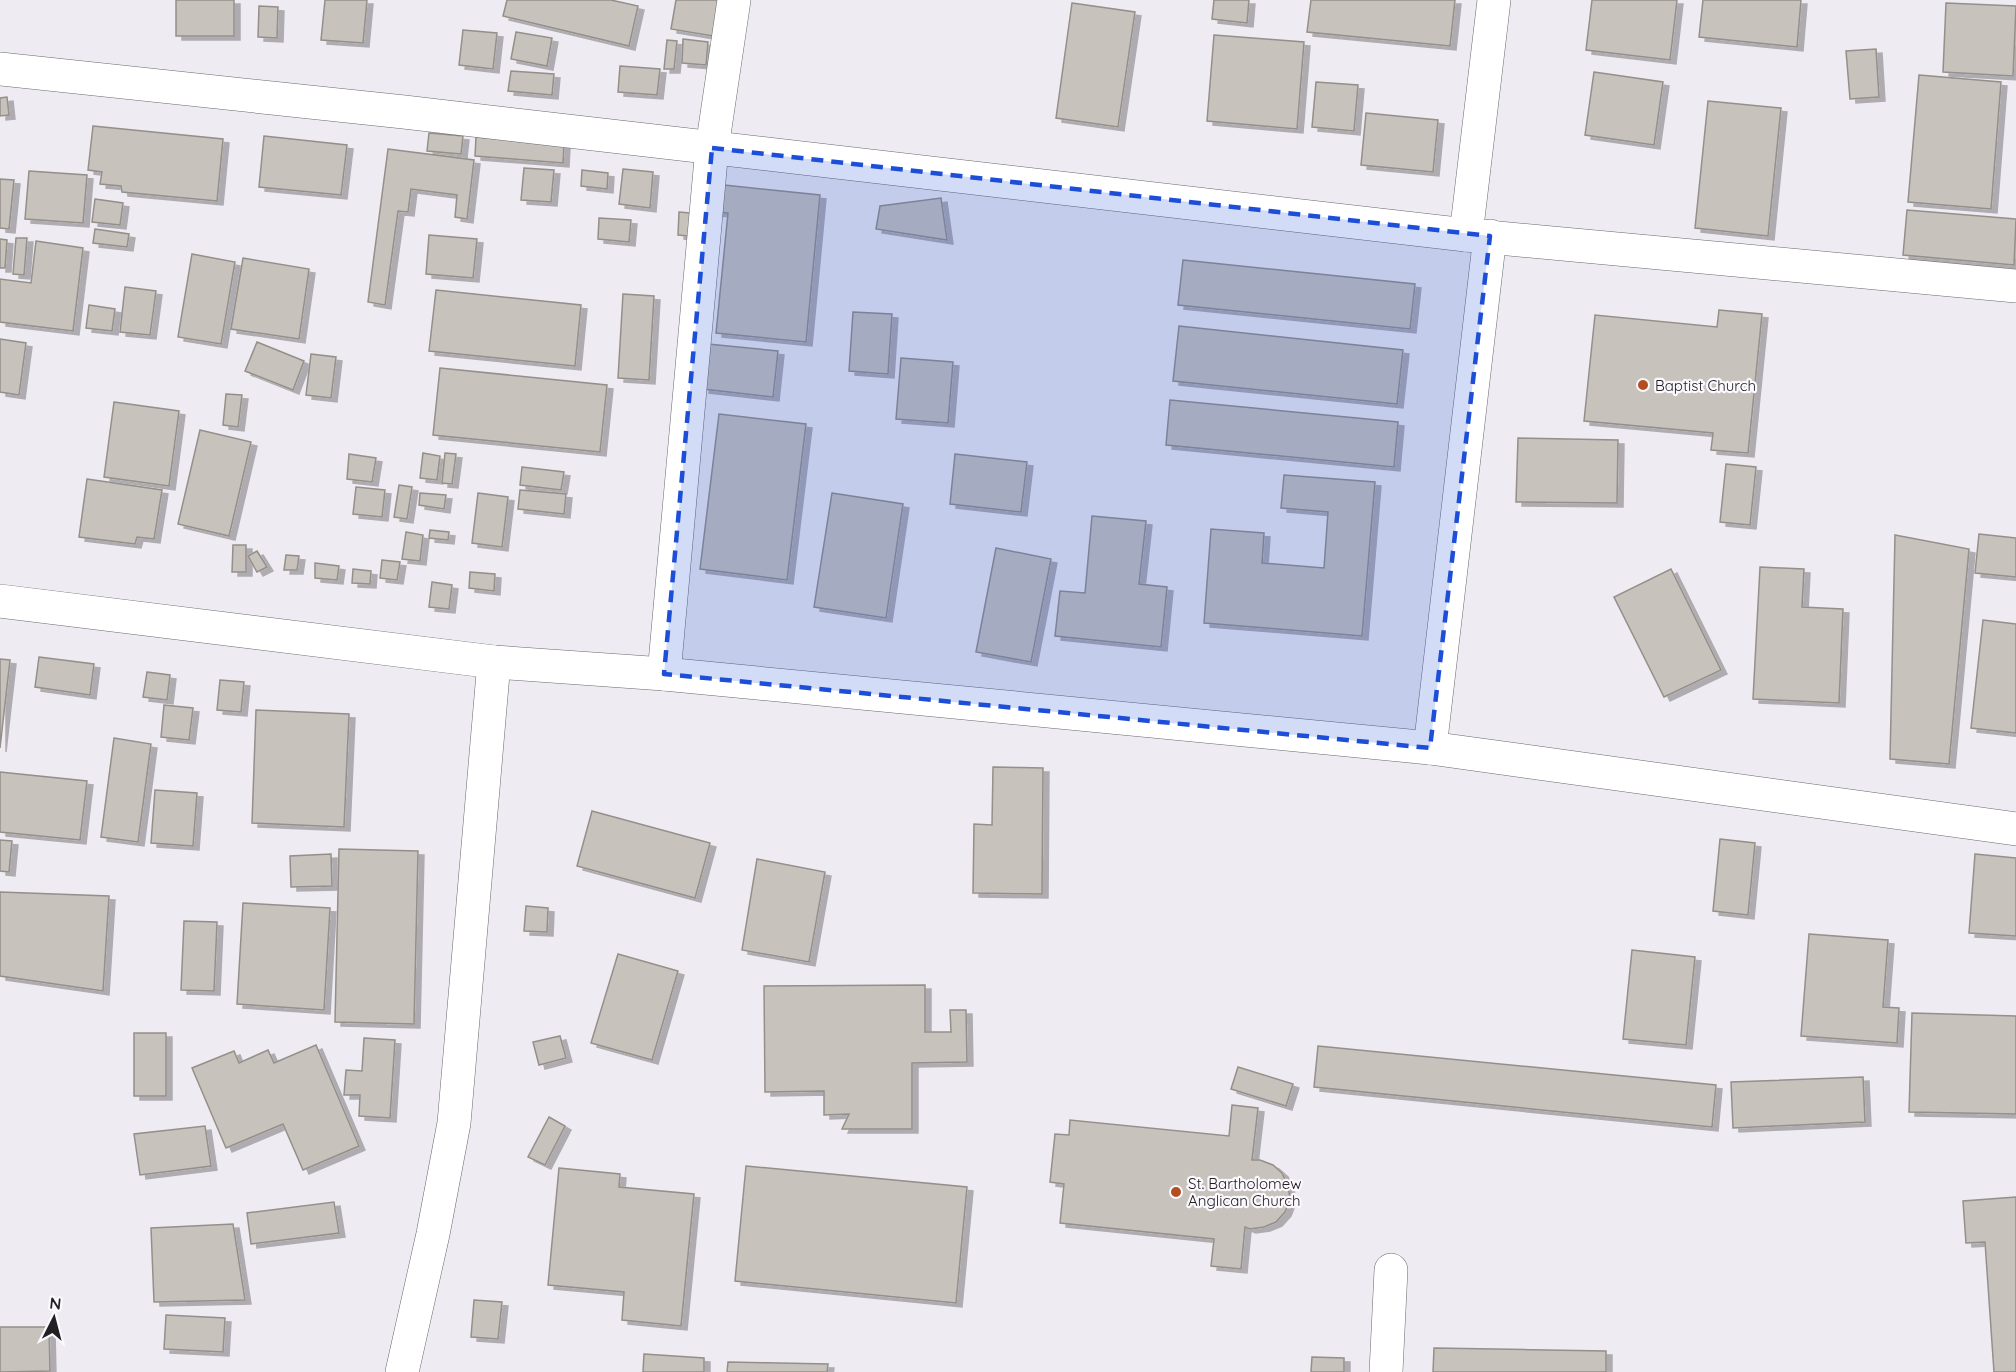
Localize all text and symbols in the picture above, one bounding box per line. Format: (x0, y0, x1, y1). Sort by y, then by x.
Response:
place label: Baptist Church (1655, 376, 1756, 395)
marker: Baptist Church (1636, 378, 1650, 392)
place label: St. Bartholomew Anglican Church (1188, 1174, 1301, 1210)
marker: St. Bartholomew Anglican Church (1169, 1185, 1183, 1199)
north arrow (24, 1288, 84, 1348)
text: N (49, 1293, 62, 1314)

